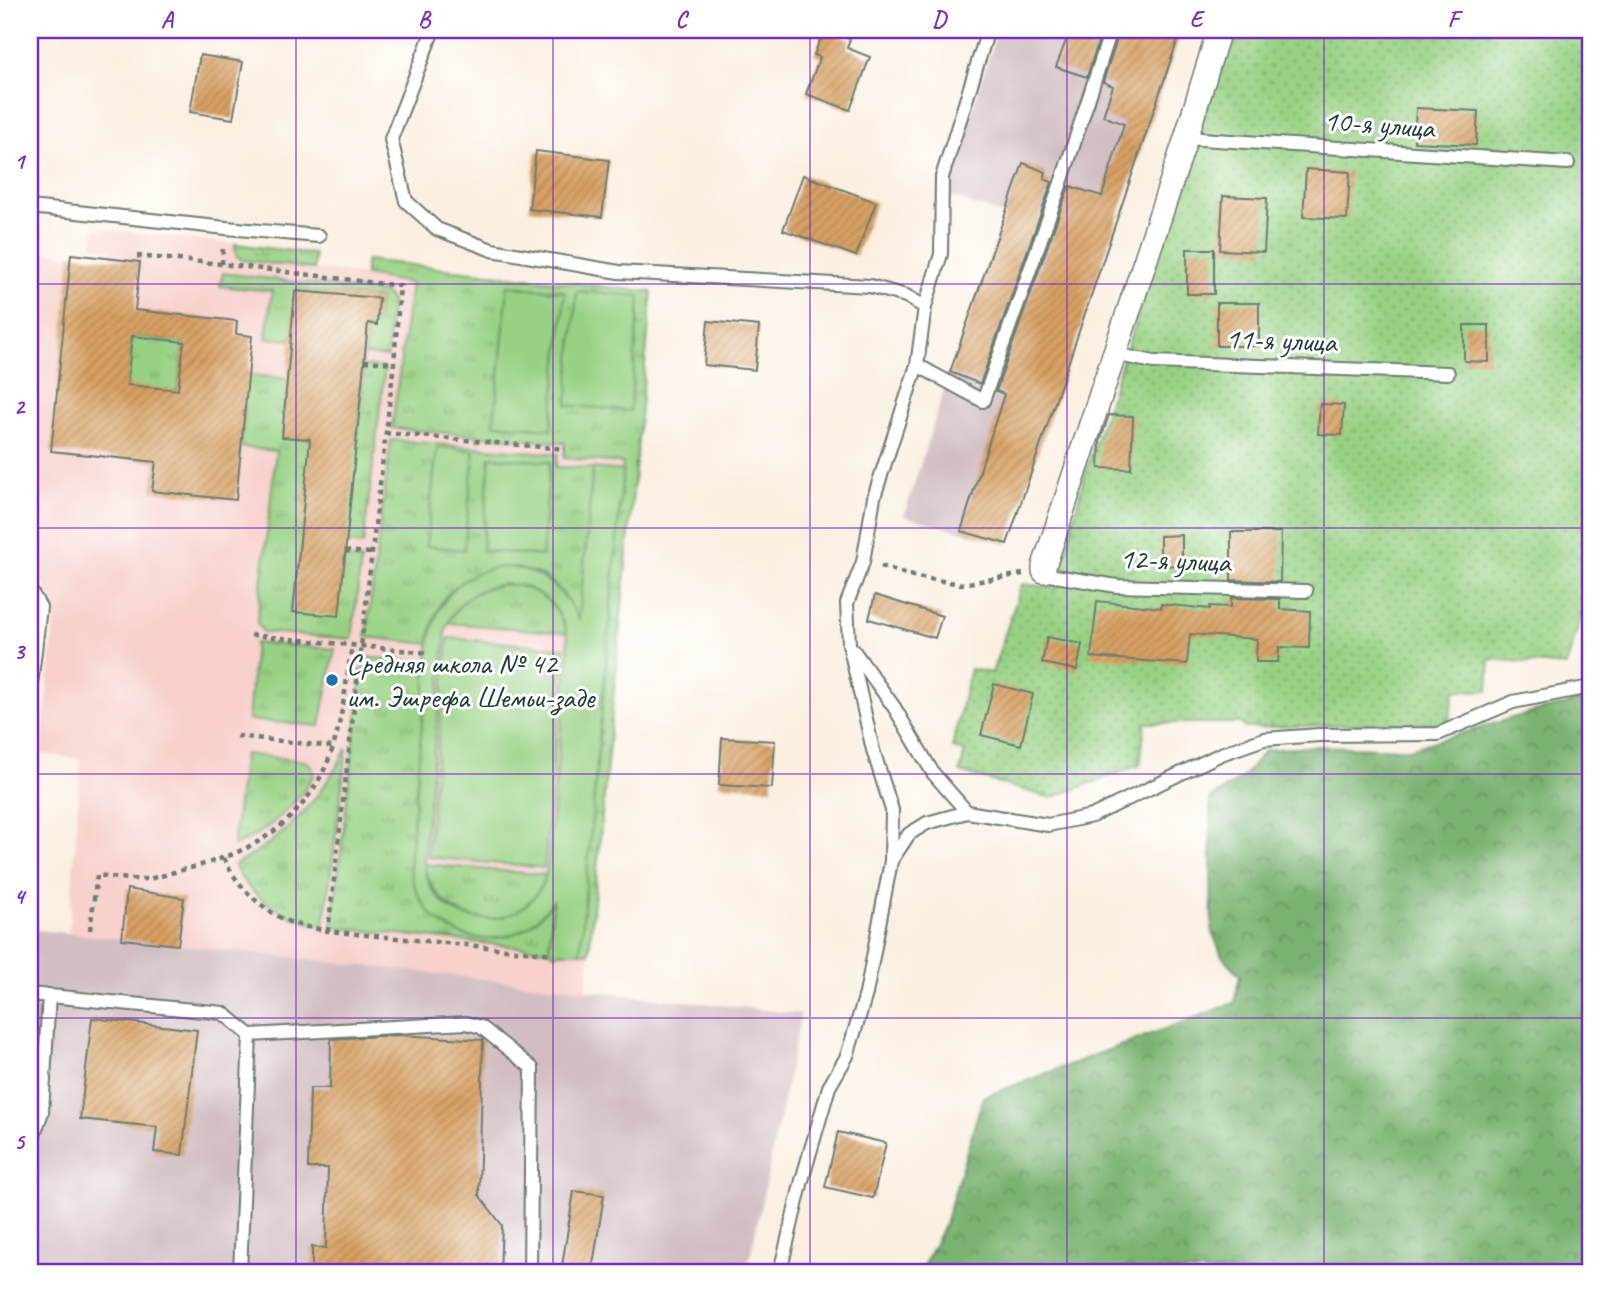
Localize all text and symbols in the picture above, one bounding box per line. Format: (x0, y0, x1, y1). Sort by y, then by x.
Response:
text: A (161, 5, 175, 34)
text: B (418, 5, 432, 34)
text: C (676, 5, 690, 34)
text: D (932, 5, 948, 34)
text: E (1190, 5, 1206, 34)
text: F (1448, 5, 1464, 34)
street label: 10-я улица (1322, 101, 1438, 147)
text: 1 (14, 147, 27, 176)
street label: 11-я улица (1225, 319, 1339, 361)
text: 2 (14, 392, 27, 421)
street label: 12-я улица (1119, 539, 1233, 581)
text: 3 (14, 637, 27, 666)
place label: Средняя школа № 42 им. Эшрефа Шемьи-заде (346, 644, 596, 716)
marker: Средняя школа № 42 им. Эшрефа Шемьи-заде (324, 672, 340, 688)
text: 4 (14, 882, 27, 911)
text: 5 (14, 1127, 26, 1156)

